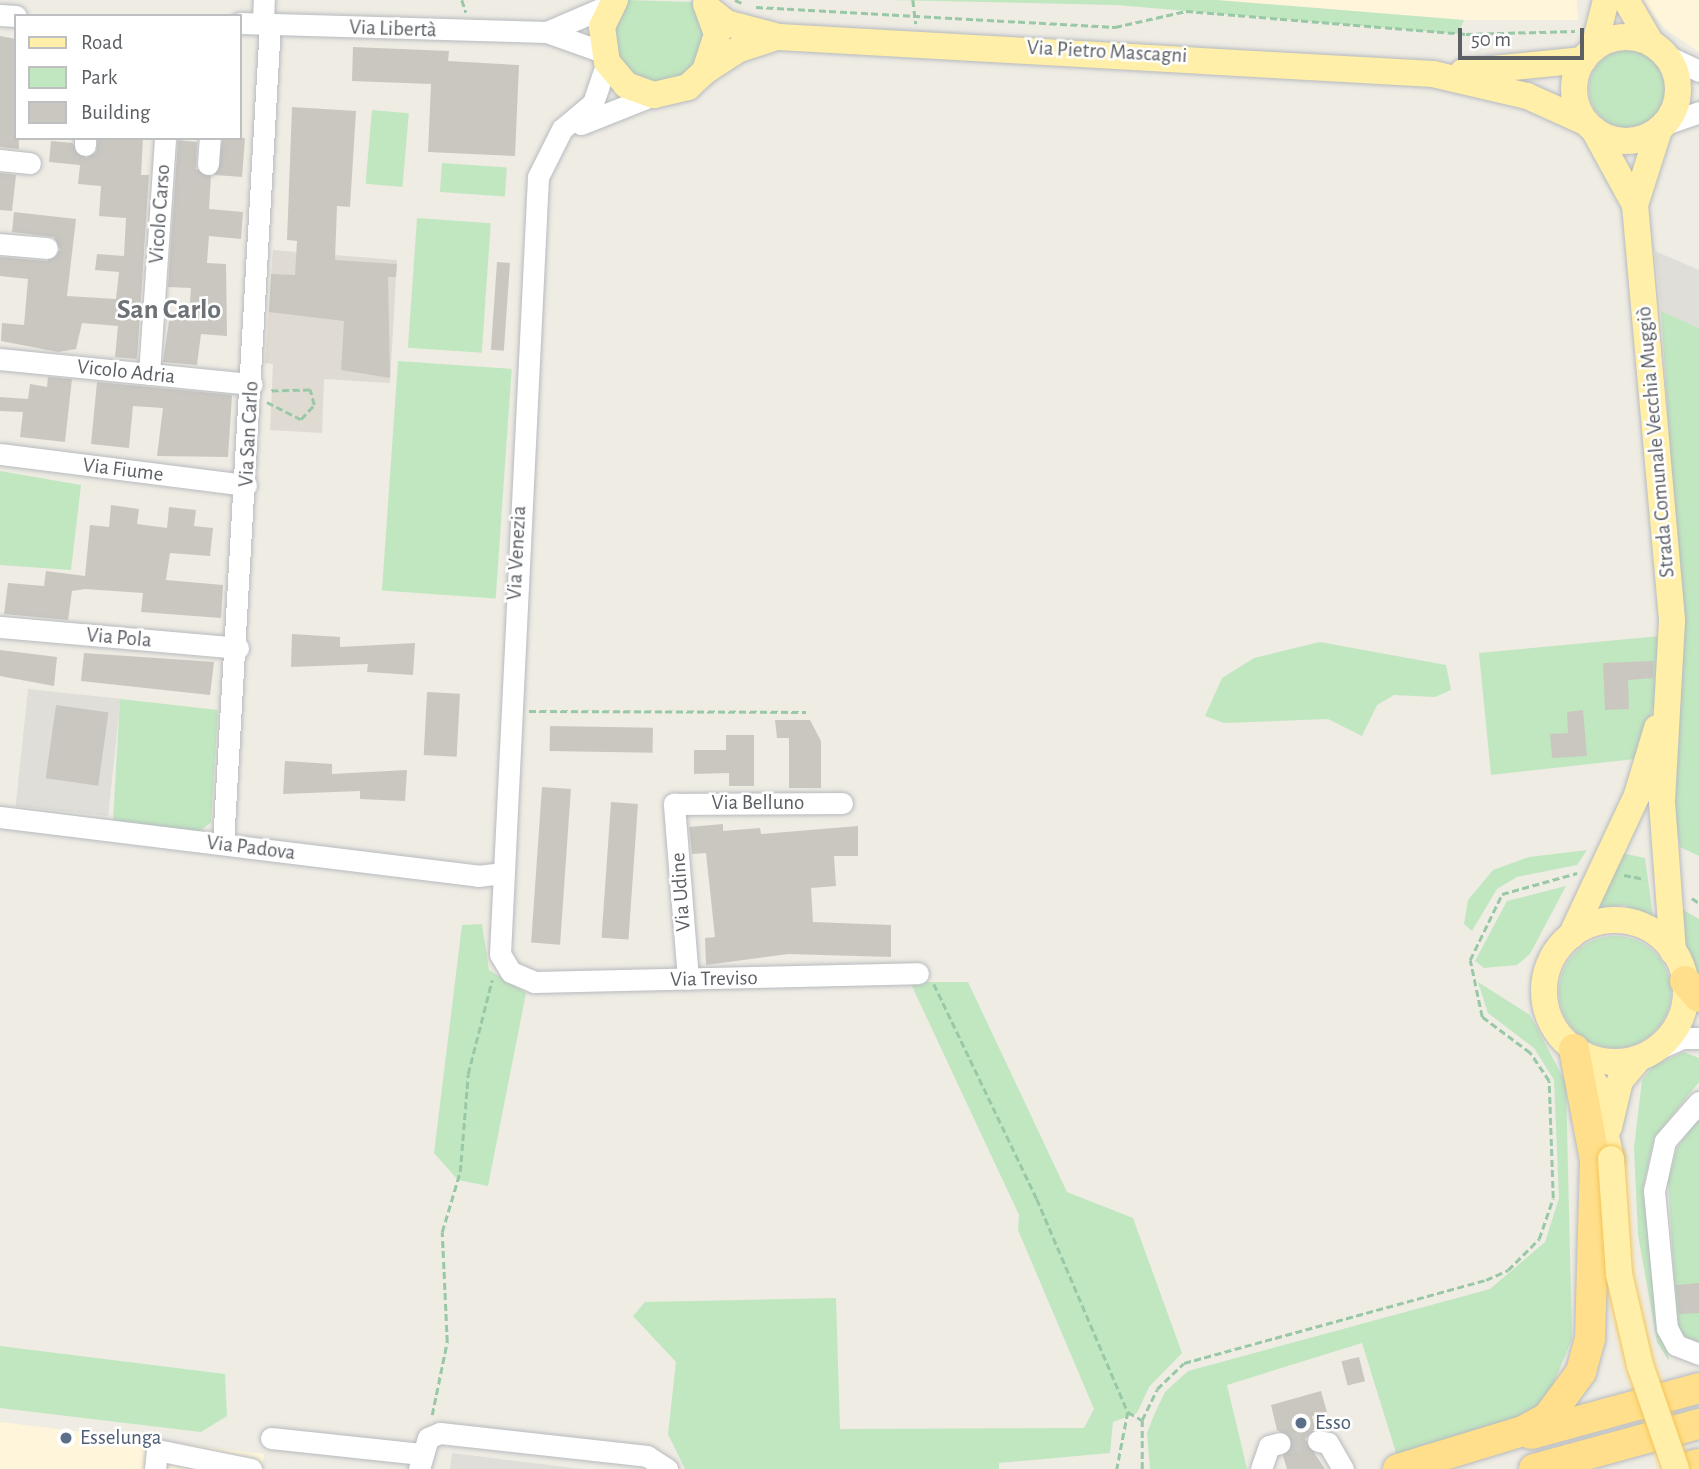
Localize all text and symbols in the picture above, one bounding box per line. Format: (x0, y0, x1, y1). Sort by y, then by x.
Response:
legend (14, 14, 242, 140)
scale bar (1461, 14, 1587, 58)
street label: Via Libertà (349, 15, 437, 43)
text: 50 m (1471, 29, 1511, 50)
text: Road (81, 32, 123, 53)
street label: Via Pietro Mascagni (1026, 35, 1188, 69)
text: Park (81, 67, 117, 88)
text: Building (81, 102, 150, 123)
street label: Vicolo Carso (144, 163, 176, 265)
district label: San Carlo (117, 293, 221, 327)
street label: Strada Comunale Vecchia Muggiò (1632, 305, 1680, 579)
street label: Vicolo Adria (76, 354, 176, 390)
street label: Via San Carlo (234, 380, 264, 488)
street label: Via Fiume (81, 453, 165, 487)
street label: Via Venezia (502, 505, 532, 601)
street label: Via Pola (85, 623, 153, 653)
street label: Via Belluno (712, 790, 804, 816)
street label: Via Padova (205, 830, 297, 866)
street label: Via Udine (666, 852, 696, 932)
street label: Via Treviso (670, 966, 758, 992)
place label: Esso (1315, 1410, 1351, 1436)
marker: Esso (1293, 1415, 1309, 1431)
place label: Esselunga (80, 1425, 162, 1451)
marker: Esselunga (58, 1430, 74, 1446)

